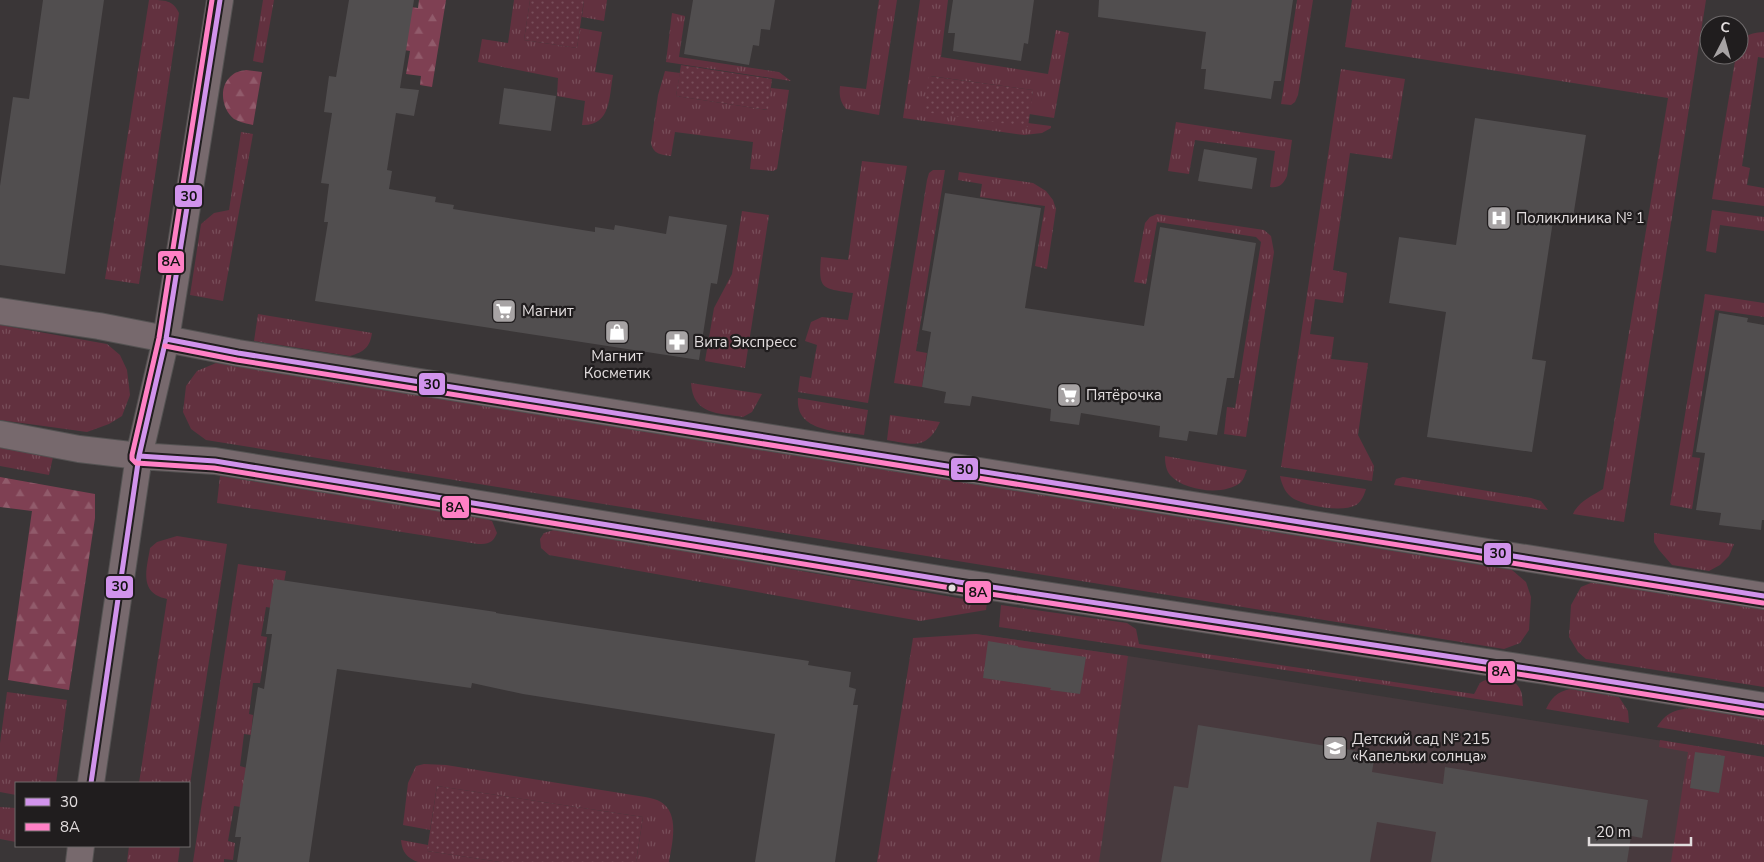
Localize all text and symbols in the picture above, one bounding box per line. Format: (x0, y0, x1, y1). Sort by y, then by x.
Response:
north arrow (1699, 15, 1749, 65)
text: С (1720, 18, 1732, 38)
line badge: 30 (174, 184, 203, 208)
text: 30 (181, 187, 197, 206)
hospital icon: Поликлиника № 1 (1486, 205, 1512, 231)
place label: Поликлиника № 1 (1516, 208, 1645, 228)
line badge: 8А (157, 250, 185, 274)
text: 8А (162, 252, 181, 271)
supermarket icon: Магнит (491, 298, 517, 324)
place label: Магнит (522, 301, 574, 321)
shop icon: Магнит Косметик (604, 319, 630, 345)
pharmacy icon: Вита Экспресс (664, 329, 690, 355)
place label: Вита Экспресс (694, 332, 797, 352)
place label: Магнит Косметик (584, 346, 650, 383)
line badge: 30 (418, 372, 446, 396)
text: 30 (424, 375, 440, 394)
supermarket icon: Пятёрочка (1056, 382, 1082, 408)
place label: Пятёрочка (1086, 385, 1162, 405)
line badge: 30 (950, 457, 979, 481)
text: 30 (957, 460, 973, 479)
line badge: 8А (441, 495, 470, 519)
text: 8А (446, 498, 465, 517)
line badge: 30 (1483, 542, 1512, 566)
text: 30 (1490, 544, 1506, 563)
line badge: 30 (105, 575, 134, 599)
text: 30 (112, 577, 128, 596)
line badge: 8А (964, 580, 992, 604)
unlabelled marker (947, 583, 957, 593)
text: 8А (969, 583, 988, 602)
line badge: 8А (1487, 660, 1516, 684)
text: 8А (1492, 662, 1511, 681)
place label: Детский сад № 215 «Капельки солнца» (1352, 729, 1490, 766)
school or university icon: Детский сад № 215 «Капельки солнца» (1322, 735, 1348, 761)
legend (15, 782, 190, 847)
text: 30 (60, 792, 78, 812)
scale bar (1589, 814, 1692, 846)
text: 8А (60, 817, 80, 837)
text: 20 m (1596, 822, 1631, 842)

